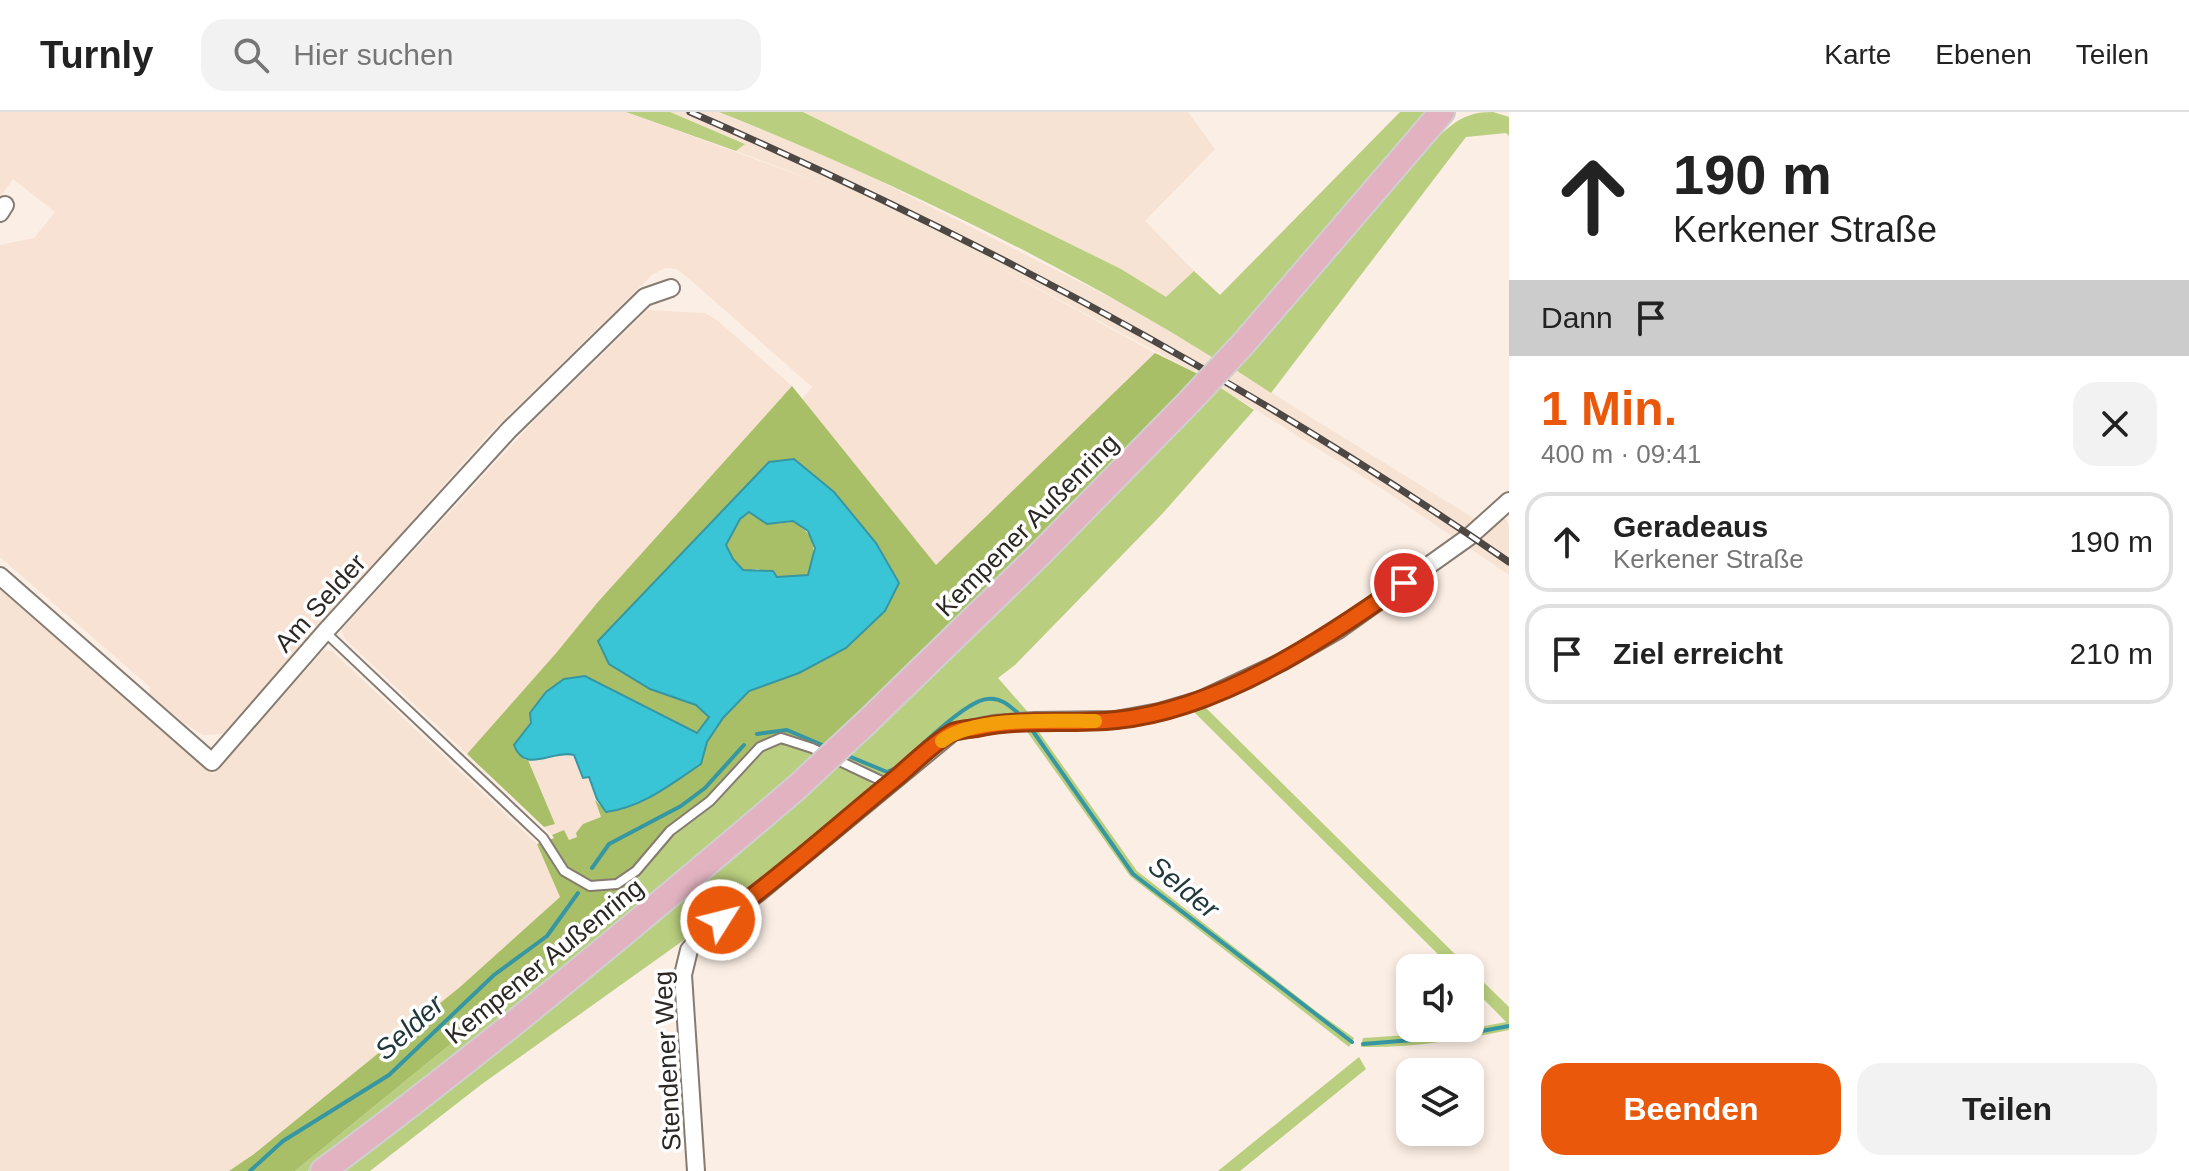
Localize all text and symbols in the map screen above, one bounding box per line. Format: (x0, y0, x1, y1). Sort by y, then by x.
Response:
search box (201, 19, 761, 91)
icon: search (229, 33, 273, 77)
text: Turnly (40, 34, 153, 76)
text: Hier suchen (293, 38, 453, 71)
text: Karte (1824, 39, 1891, 70)
text: Ebenen (1935, 39, 2032, 70)
text: Teilen (2076, 39, 2149, 70)
text: 190 m (1673, 143, 1832, 206)
icon: ahead (1541, 144, 1645, 248)
text: Kerkener Straße (1673, 209, 1937, 250)
icon: arrive (1629, 296, 1673, 340)
text: Dann (1541, 301, 1613, 334)
text: 1 Min. (1541, 382, 1677, 435)
button: close (2073, 382, 2157, 466)
street label: Kempener Außenring (930, 428, 1124, 622)
text: 400 m · 09:41 (1541, 439, 1701, 469)
text: Geradeaus (1613, 510, 1768, 543)
icon: ahead (1545, 520, 1589, 564)
text: 190 m (2070, 525, 2153, 558)
text: Kerkener Straße (1613, 544, 1804, 574)
street label: Am Selder (268, 548, 372, 658)
pin (1370, 549, 1438, 617)
icon: arrive (1382, 561, 1426, 605)
icon: arrive (1545, 632, 1589, 676)
text: Ziel erreicht (1613, 637, 1783, 670)
text: 210 m (2070, 637, 2153, 670)
water label: Selder (1142, 850, 1226, 926)
street label: Kempener Außenring (439, 872, 649, 1050)
position arrow (679, 878, 763, 962)
map controls (1396, 954, 1484, 1146)
button: sound (1396, 954, 1484, 1042)
street label: Stendener Weg (647, 970, 687, 1152)
water label: Selder (369, 988, 451, 1066)
button: layers (1396, 1058, 1484, 1146)
button: Beenden (1541, 1063, 1841, 1155)
button: Teilen (1857, 1063, 2157, 1155)

